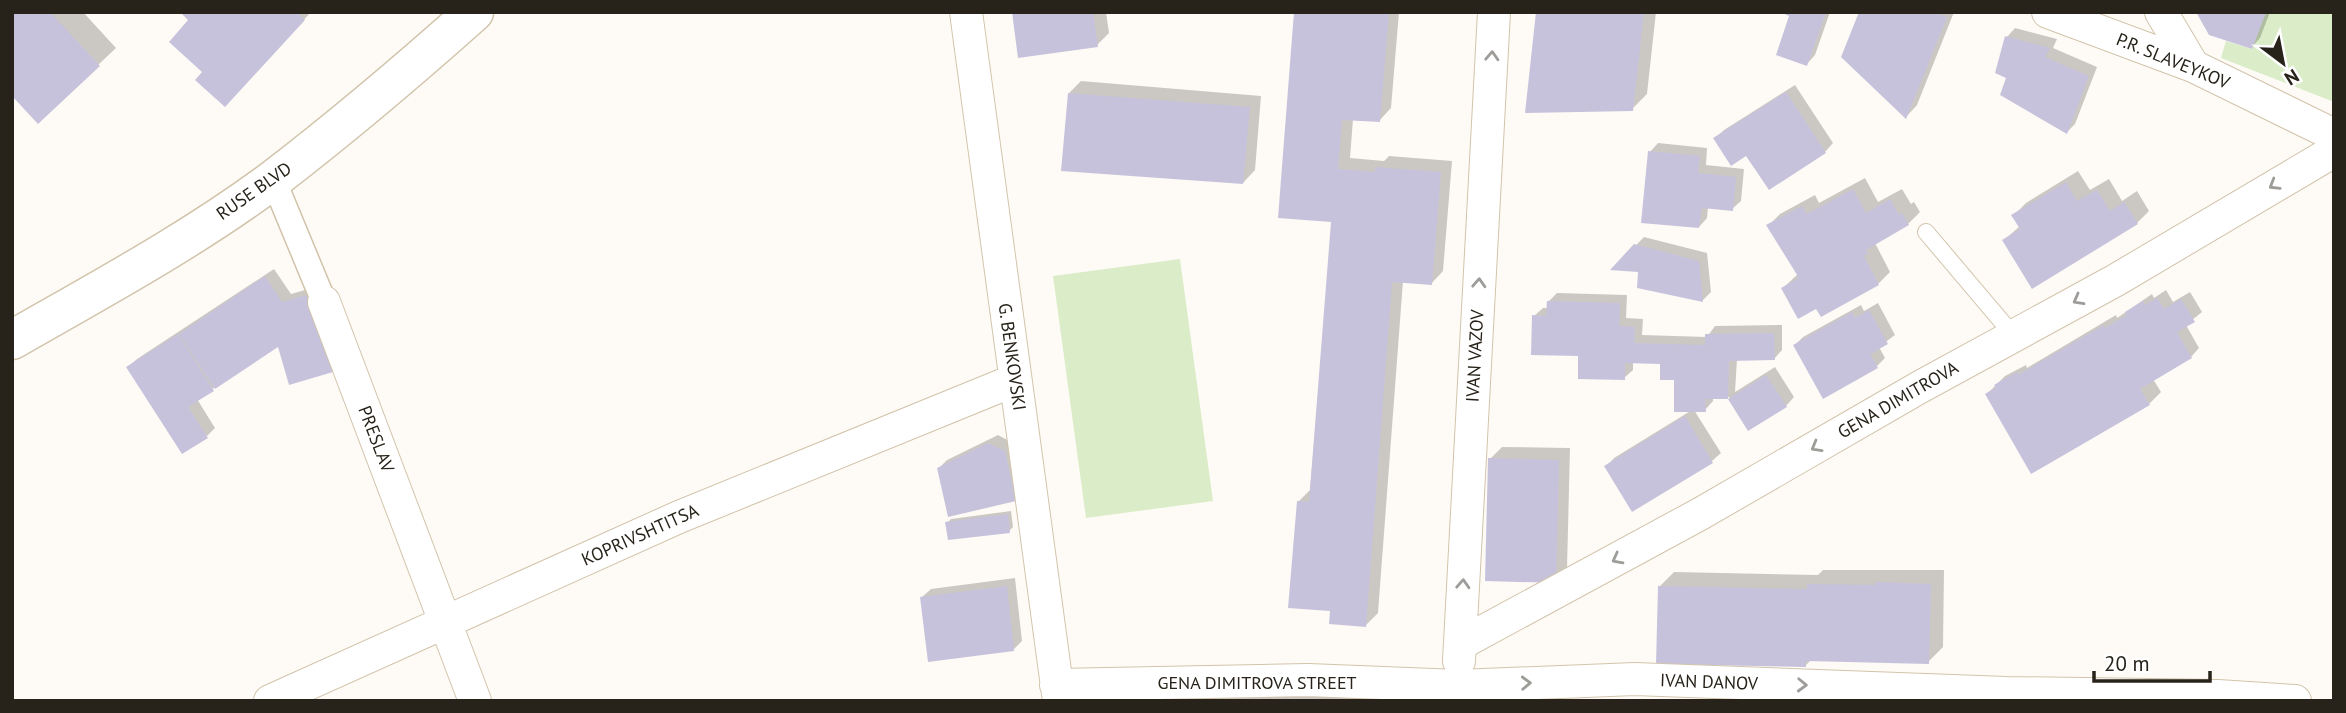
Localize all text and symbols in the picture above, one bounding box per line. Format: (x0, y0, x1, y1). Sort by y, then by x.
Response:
street label: P.R. SLAVEYKOV (2113, 27, 2234, 94)
north arrow (2248, 28, 2318, 98)
one-way arrow (1484, 50, 1499, 61)
text: N (2280, 64, 2304, 91)
street label: RUSE BLVD (212, 156, 296, 225)
one-way arrow (2269, 177, 2282, 190)
one-way arrow (1472, 277, 1487, 288)
one-way arrow (2073, 292, 2086, 306)
street label: G. BENKOVSKI (994, 302, 1031, 412)
street label: IVAN VAZOV (1461, 308, 1488, 403)
street label: GENA DIMITROVA (1833, 355, 1963, 443)
street label: PRESLAV (353, 402, 400, 476)
one-way arrow (1810, 439, 1823, 452)
street label: KOPRIVSHTITSA (578, 498, 702, 571)
one-way arrow (1612, 551, 1625, 564)
one-way arrow (1455, 578, 1470, 589)
scale bar (2094, 640, 2210, 684)
text: 20 m (2104, 650, 2150, 677)
street label: IVAN DANOV (1660, 668, 1759, 695)
street label: GENA DIMITROVA STREET (1157, 671, 1357, 694)
one-way arrow (1521, 676, 1532, 691)
one-way arrow (1797, 678, 1808, 693)

